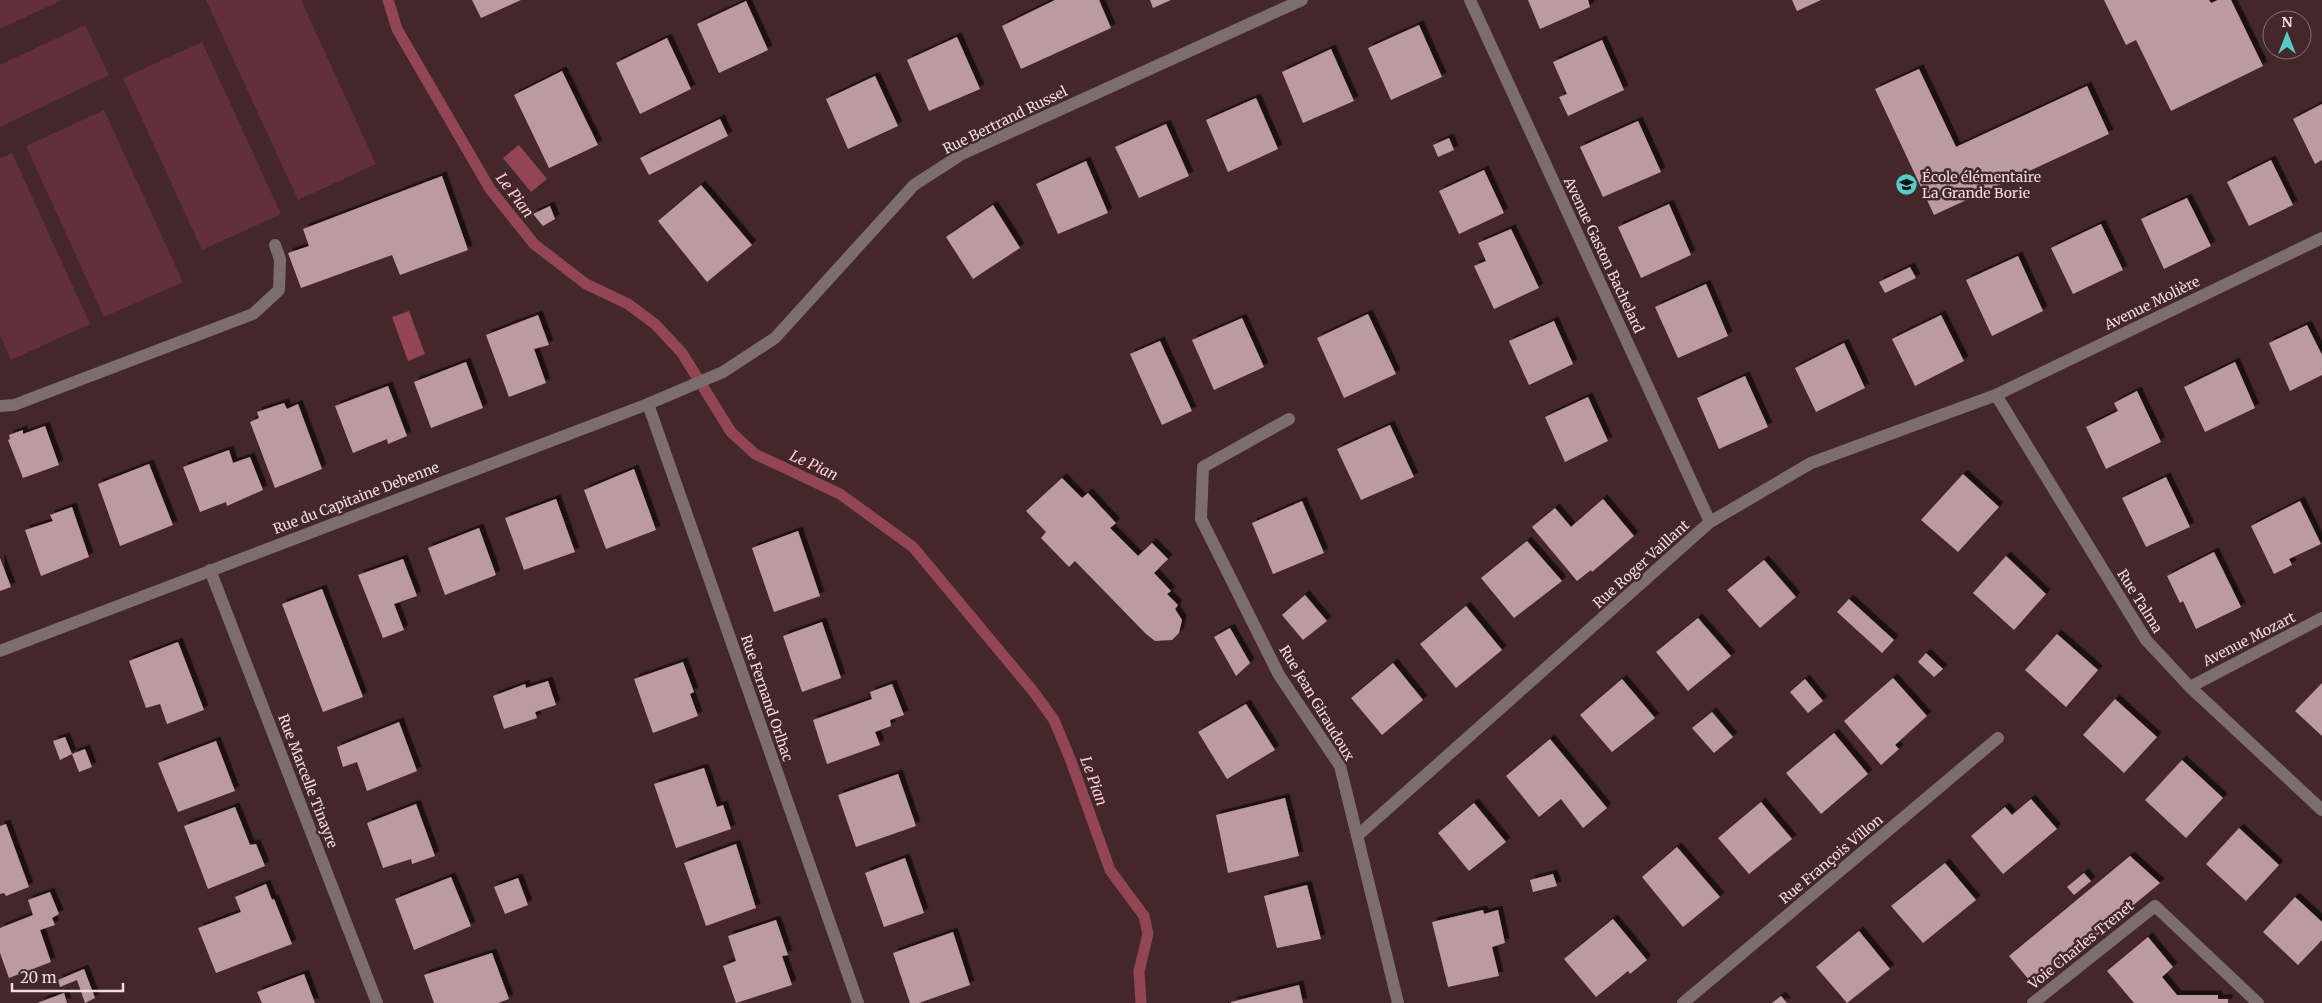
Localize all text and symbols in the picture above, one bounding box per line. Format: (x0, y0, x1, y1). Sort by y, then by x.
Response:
north arrow (2262, 10, 2312, 60)
text: N (2281, 13, 2293, 31)
street label: Rue Bertrand Russel (940, 82, 1071, 158)
place label: École élémentaire La Grande Borie (1922, 168, 2041, 202)
water label: Le Pian (492, 169, 538, 221)
street label: Avenue Gaston Bachelard (1560, 173, 1648, 336)
school or university icon: École élémentaire La Grande Borie (1894, 173, 1918, 197)
street label: Avenue Molière (2101, 272, 2203, 334)
water label: Le Pian (787, 446, 841, 484)
street label: Rue du Capitaine Debenne (270, 458, 442, 538)
street label: Rue Roger Vaillant (1589, 516, 1693, 612)
street label: Rue Talma (2113, 566, 2167, 637)
street label: Avenue Mozart (2199, 608, 2299, 670)
street label: Rue Fernand Orlhac (737, 632, 797, 764)
street label: Rue Jean Giraudoux (1275, 642, 1359, 765)
street label: Rue Marcelle Tinayre (274, 712, 342, 850)
water label: Le Pian (1076, 754, 1112, 808)
street label: Rue François Villon (1776, 810, 1886, 908)
street label: Voie Charles Trenet (2024, 897, 2138, 994)
scale bar (12, 960, 124, 992)
text: 20 m (20, 968, 57, 987)

